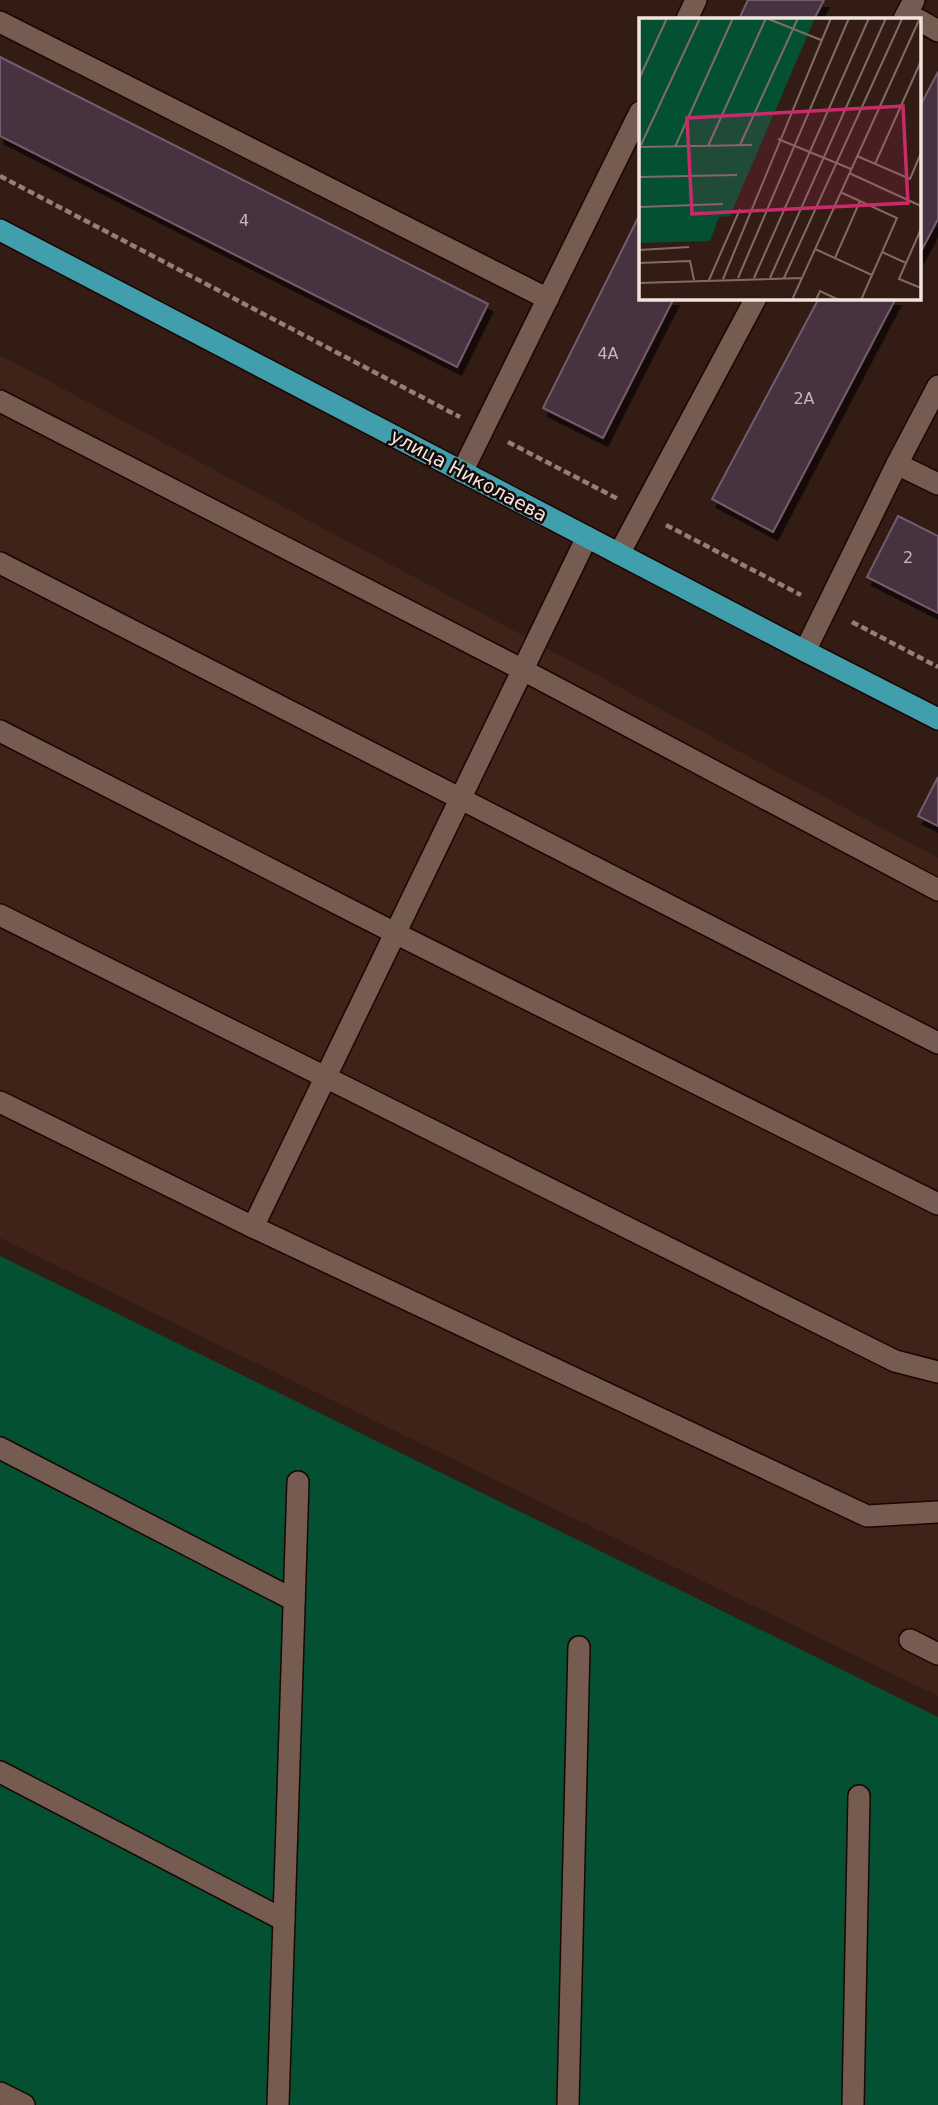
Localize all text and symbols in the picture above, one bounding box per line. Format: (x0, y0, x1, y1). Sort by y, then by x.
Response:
inset map (639, 18, 920, 299)
house number: 4 (239, 211, 249, 230)
house number: 4А (597, 344, 619, 363)
house number: 2А (793, 389, 815, 408)
street label: улица Николаева (387, 424, 551, 526)
house number: 2 (903, 548, 913, 567)

